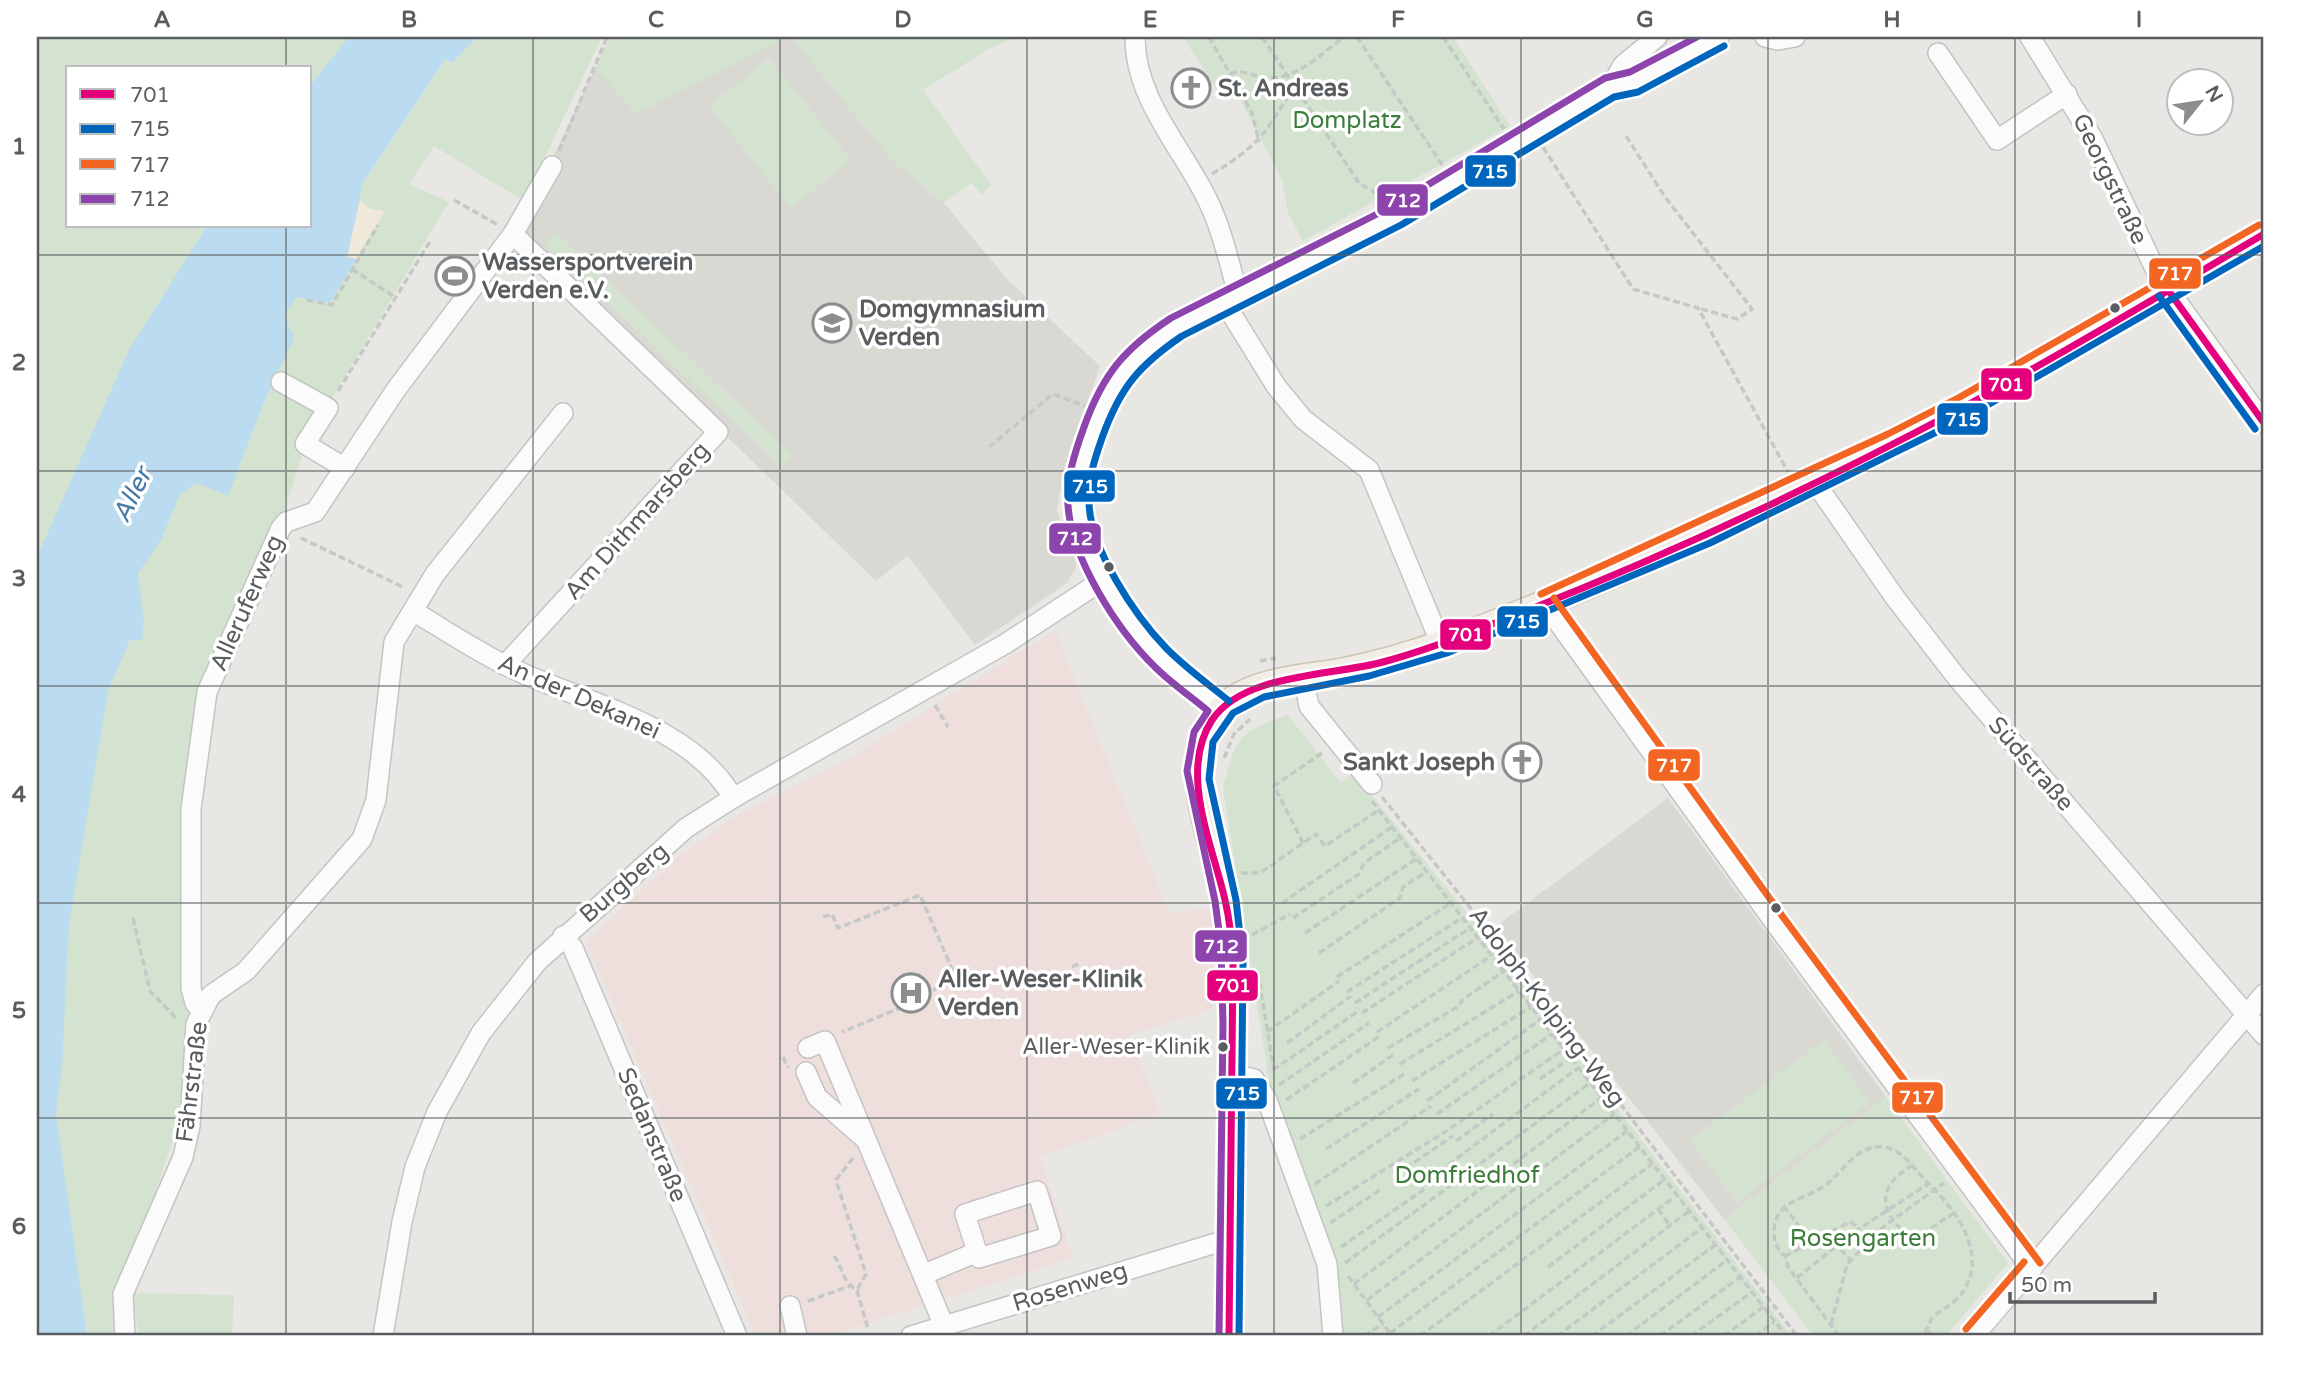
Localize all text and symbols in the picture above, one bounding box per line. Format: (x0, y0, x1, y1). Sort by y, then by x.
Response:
text: A (153, 6, 171, 34)
text: B (401, 6, 417, 34)
text: C (648, 6, 664, 34)
text: D (894, 6, 912, 34)
text: E (1143, 6, 1157, 34)
text: F (1391, 6, 1405, 34)
text: G (1636, 6, 1654, 34)
text: H (1883, 6, 1901, 34)
text: I (2136, 6, 2142, 34)
legend (66, 66, 312, 228)
north arrow (2164, 66, 2234, 136)
church icon: St. Andreas (1170, 67, 1212, 109)
place label: St. Andreas (1218, 74, 1349, 103)
text: N (2201, 82, 2227, 106)
text: 701 (130, 83, 170, 108)
park label: Domplatz (1292, 106, 1402, 135)
street label: Georgstraße (2066, 109, 2154, 249)
text: 715 (130, 117, 170, 142)
text: 1 (12, 133, 26, 161)
text: 717 (130, 153, 170, 178)
line badge: 715 (1464, 154, 1517, 188)
text: 715 (1472, 161, 1508, 183)
line badge: 712 (1376, 183, 1429, 217)
text: 712 (130, 187, 170, 212)
text: 712 (1385, 190, 1421, 212)
place label: Wassersportverein Verden e.V. (482, 248, 693, 305)
sports icon: Wassersportverein Verden e.V. (434, 255, 476, 297)
line badge: 717 (2148, 257, 2202, 290)
text: 717 (2157, 263, 2193, 285)
place label: Domgymnasium Verden (859, 295, 1046, 352)
unlabelled marker (2108, 301, 2122, 315)
school or university icon: Domgymnasium Verden (811, 302, 853, 344)
text: 2 (12, 349, 26, 377)
line badge: 701 (1980, 367, 2033, 401)
text: 701 (1988, 374, 2024, 396)
line badge: 715 (1936, 402, 1989, 436)
text: 715 (1945, 409, 1981, 431)
street label: Am Dithmarsberg (558, 436, 716, 606)
water label: Aller (106, 460, 160, 527)
line badge: 715 (1063, 469, 1116, 503)
text: 715 (1072, 476, 1108, 498)
line badge: 712 (1048, 522, 1102, 555)
text: 712 (1057, 528, 1093, 550)
street label: Alleruferweg (204, 530, 290, 676)
unlabelled marker (1102, 560, 1116, 574)
text: 3 (12, 565, 26, 593)
line badge: 715 (1496, 605, 1549, 638)
text: 715 (1504, 611, 1540, 633)
line badge: 701 (1439, 618, 1492, 651)
text: 701 (1448, 624, 1484, 646)
street label: An der Dekanei (493, 648, 665, 746)
street label: Südstraße (1982, 711, 2080, 817)
church icon: Sankt Joseph (1501, 741, 1543, 783)
place label: Sankt Joseph (1343, 748, 1495, 777)
line badge: 717 (1647, 748, 1701, 782)
text: 717 (1656, 755, 1692, 777)
text: 4 (12, 781, 27, 809)
street label: Burgberg (574, 837, 674, 929)
unlabelled marker (1769, 901, 1783, 915)
street label: Adolph-Kolping-Weg (1463, 902, 1631, 1112)
line badge: 712 (1194, 929, 1248, 963)
text: 712 (1203, 936, 1239, 958)
place label: Aller-Weser-Klinik Verden (938, 965, 1143, 1022)
line badge: 701 (1206, 969, 1259, 1002)
hospital icon: Aller-Weser-Klinik Verden (890, 972, 932, 1014)
text: 701 (1215, 975, 1251, 997)
text: 5 (12, 997, 26, 1025)
street label: Fährstraße (170, 1020, 214, 1144)
place label: Aller-Weser-Klinik (1022, 1034, 1210, 1060)
marker: Aller-Weser-Klinik (1216, 1040, 1230, 1054)
street label: Sedanstraße (611, 1063, 693, 1207)
line badge: 715 (1215, 1077, 1268, 1110)
line badge: 717 (1891, 1081, 1944, 1114)
text: 715 (1224, 1083, 1260, 1105)
text: 717 (1899, 1087, 1935, 1109)
park label: Domfriedhof (1394, 1161, 1540, 1190)
text: 6 (12, 1213, 26, 1241)
park label: Rosengarten (1790, 1224, 1936, 1253)
street label: Rosenweg (1009, 1256, 1131, 1318)
scale bar (2010, 1261, 2156, 1305)
text: 50 m (2021, 1273, 2072, 1298)

